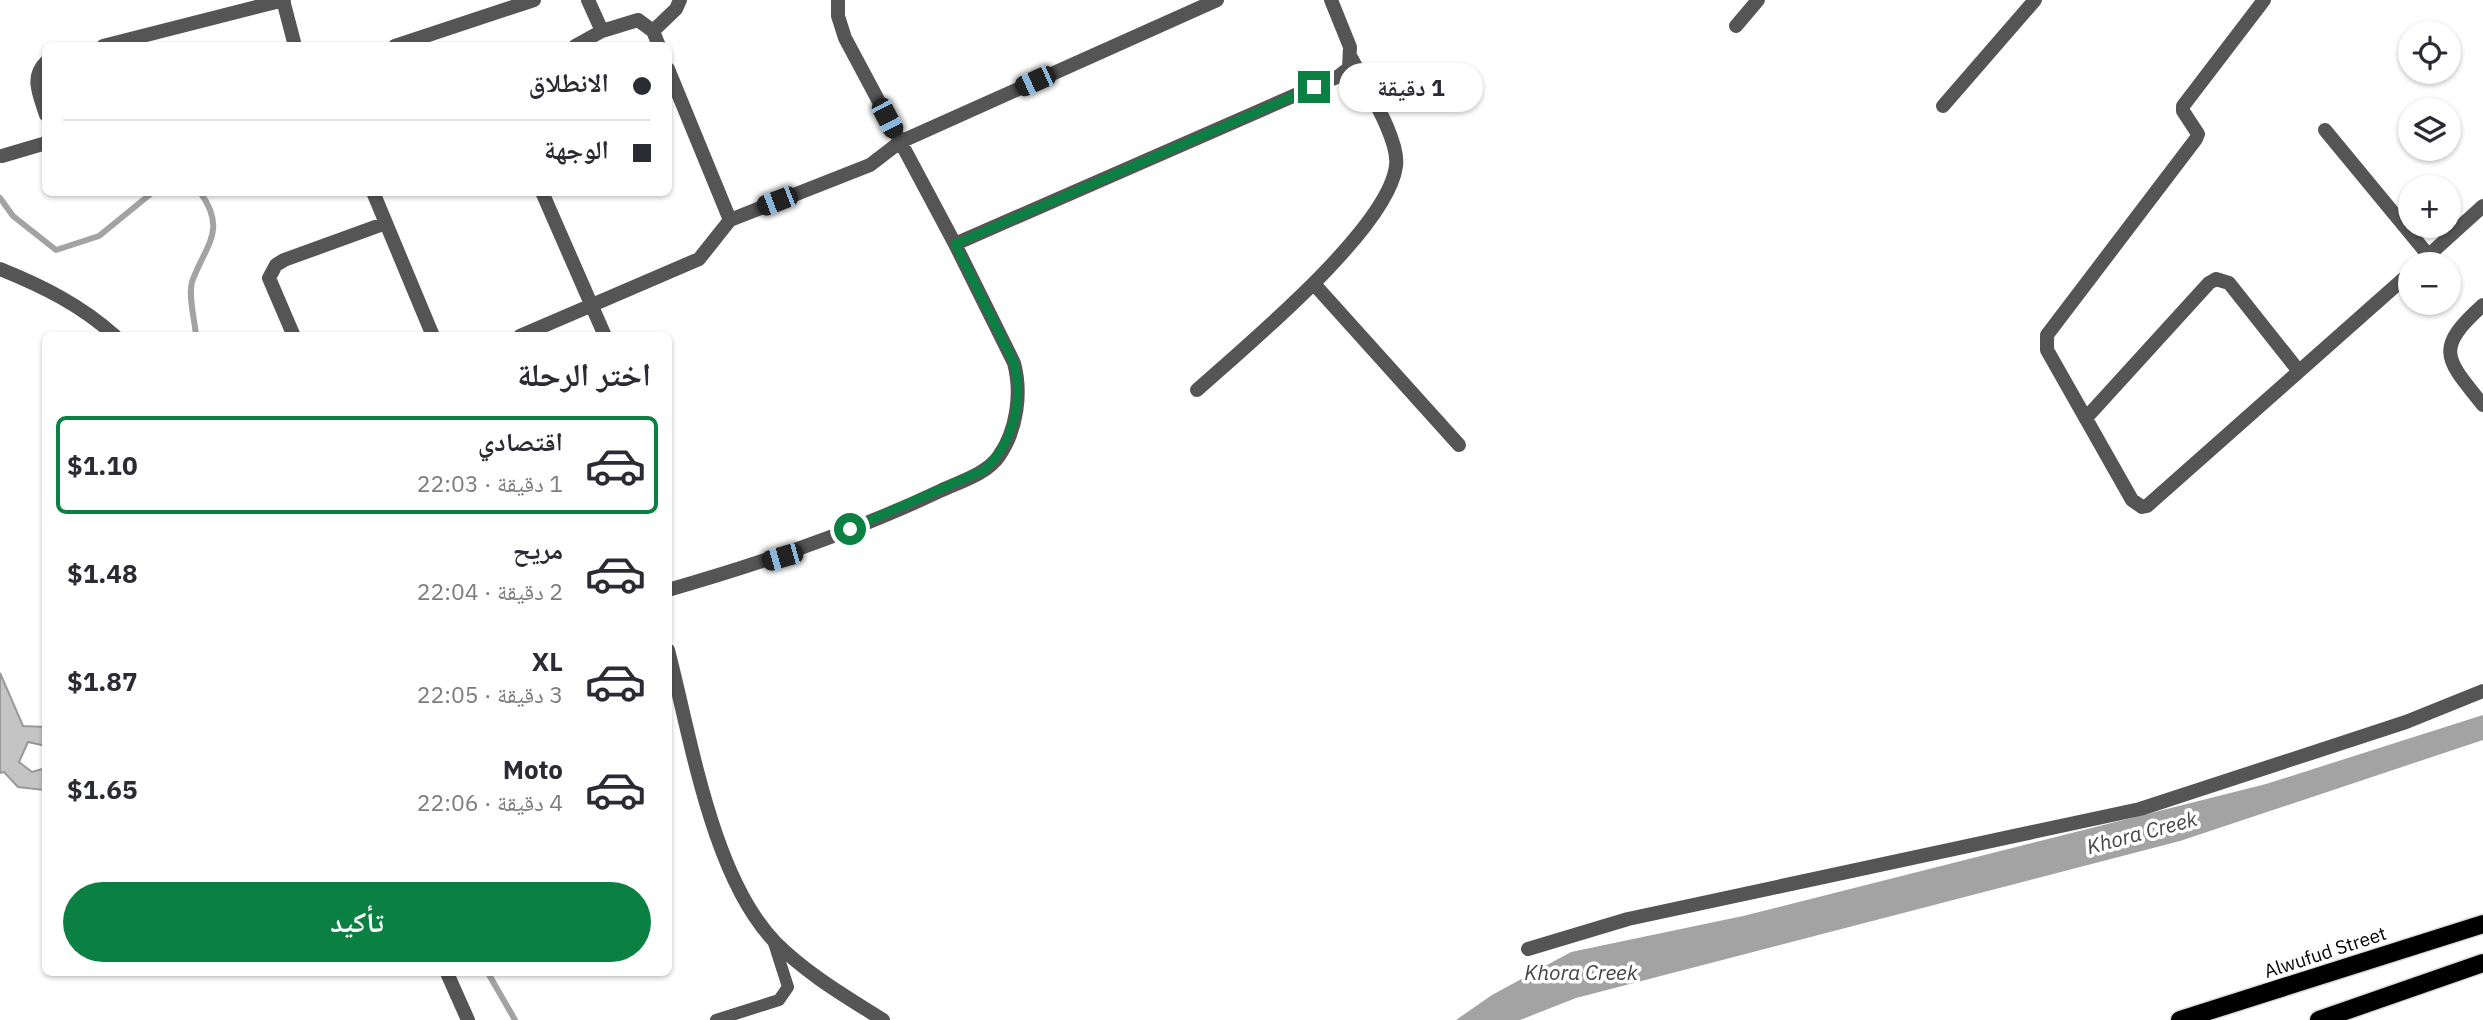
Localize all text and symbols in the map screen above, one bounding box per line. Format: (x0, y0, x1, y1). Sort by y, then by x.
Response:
map controls (2398, 21, 2461, 315)
button: locate (2398, 21, 2461, 84)
callout: 1 دقيقة (1338, 62, 1482, 112)
car (1012, 63, 1059, 99)
text: الانطلاق (529, 65, 609, 99)
route end (1298, 71, 1330, 103)
text: 1 دقيقة (1377, 72, 1445, 102)
car (868, 95, 907, 141)
button: layers (2398, 98, 2461, 161)
text: الوجهة (544, 132, 609, 166)
button: + (2398, 175, 2461, 238)
car (754, 184, 801, 218)
button: − (2398, 252, 2461, 315)
text: اختر الرحلة (517, 353, 651, 395)
text: اقتصادي (478, 424, 563, 458)
icon: car (584, 434, 647, 497)
text: $1.10 (67, 448, 138, 482)
text: 1 دقيقة · 22:03 (417, 468, 563, 498)
route start (834, 513, 866, 545)
text: مريح (513, 532, 563, 566)
car (759, 541, 806, 573)
icon: car (584, 542, 647, 605)
text: $1.48 (67, 556, 138, 590)
text: 2 دقيقة · 22:04 (417, 576, 563, 606)
text: XL (532, 644, 563, 678)
icon: car (584, 650, 647, 713)
text: $1.87 (67, 664, 138, 698)
text: 3 دقيقة · 22:05 (417, 679, 563, 709)
text: Moto (503, 752, 563, 786)
icon: car (584, 758, 647, 821)
text: $1.65 (67, 772, 138, 806)
text: 4 دقيقة · 22:06 (417, 787, 563, 817)
water label: Khora Creek (2083, 804, 2201, 860)
button: تأكيد (63, 882, 651, 962)
street label: Alwufud Street (2261, 921, 2389, 983)
water label: Khora Creek (1524, 958, 1639, 986)

